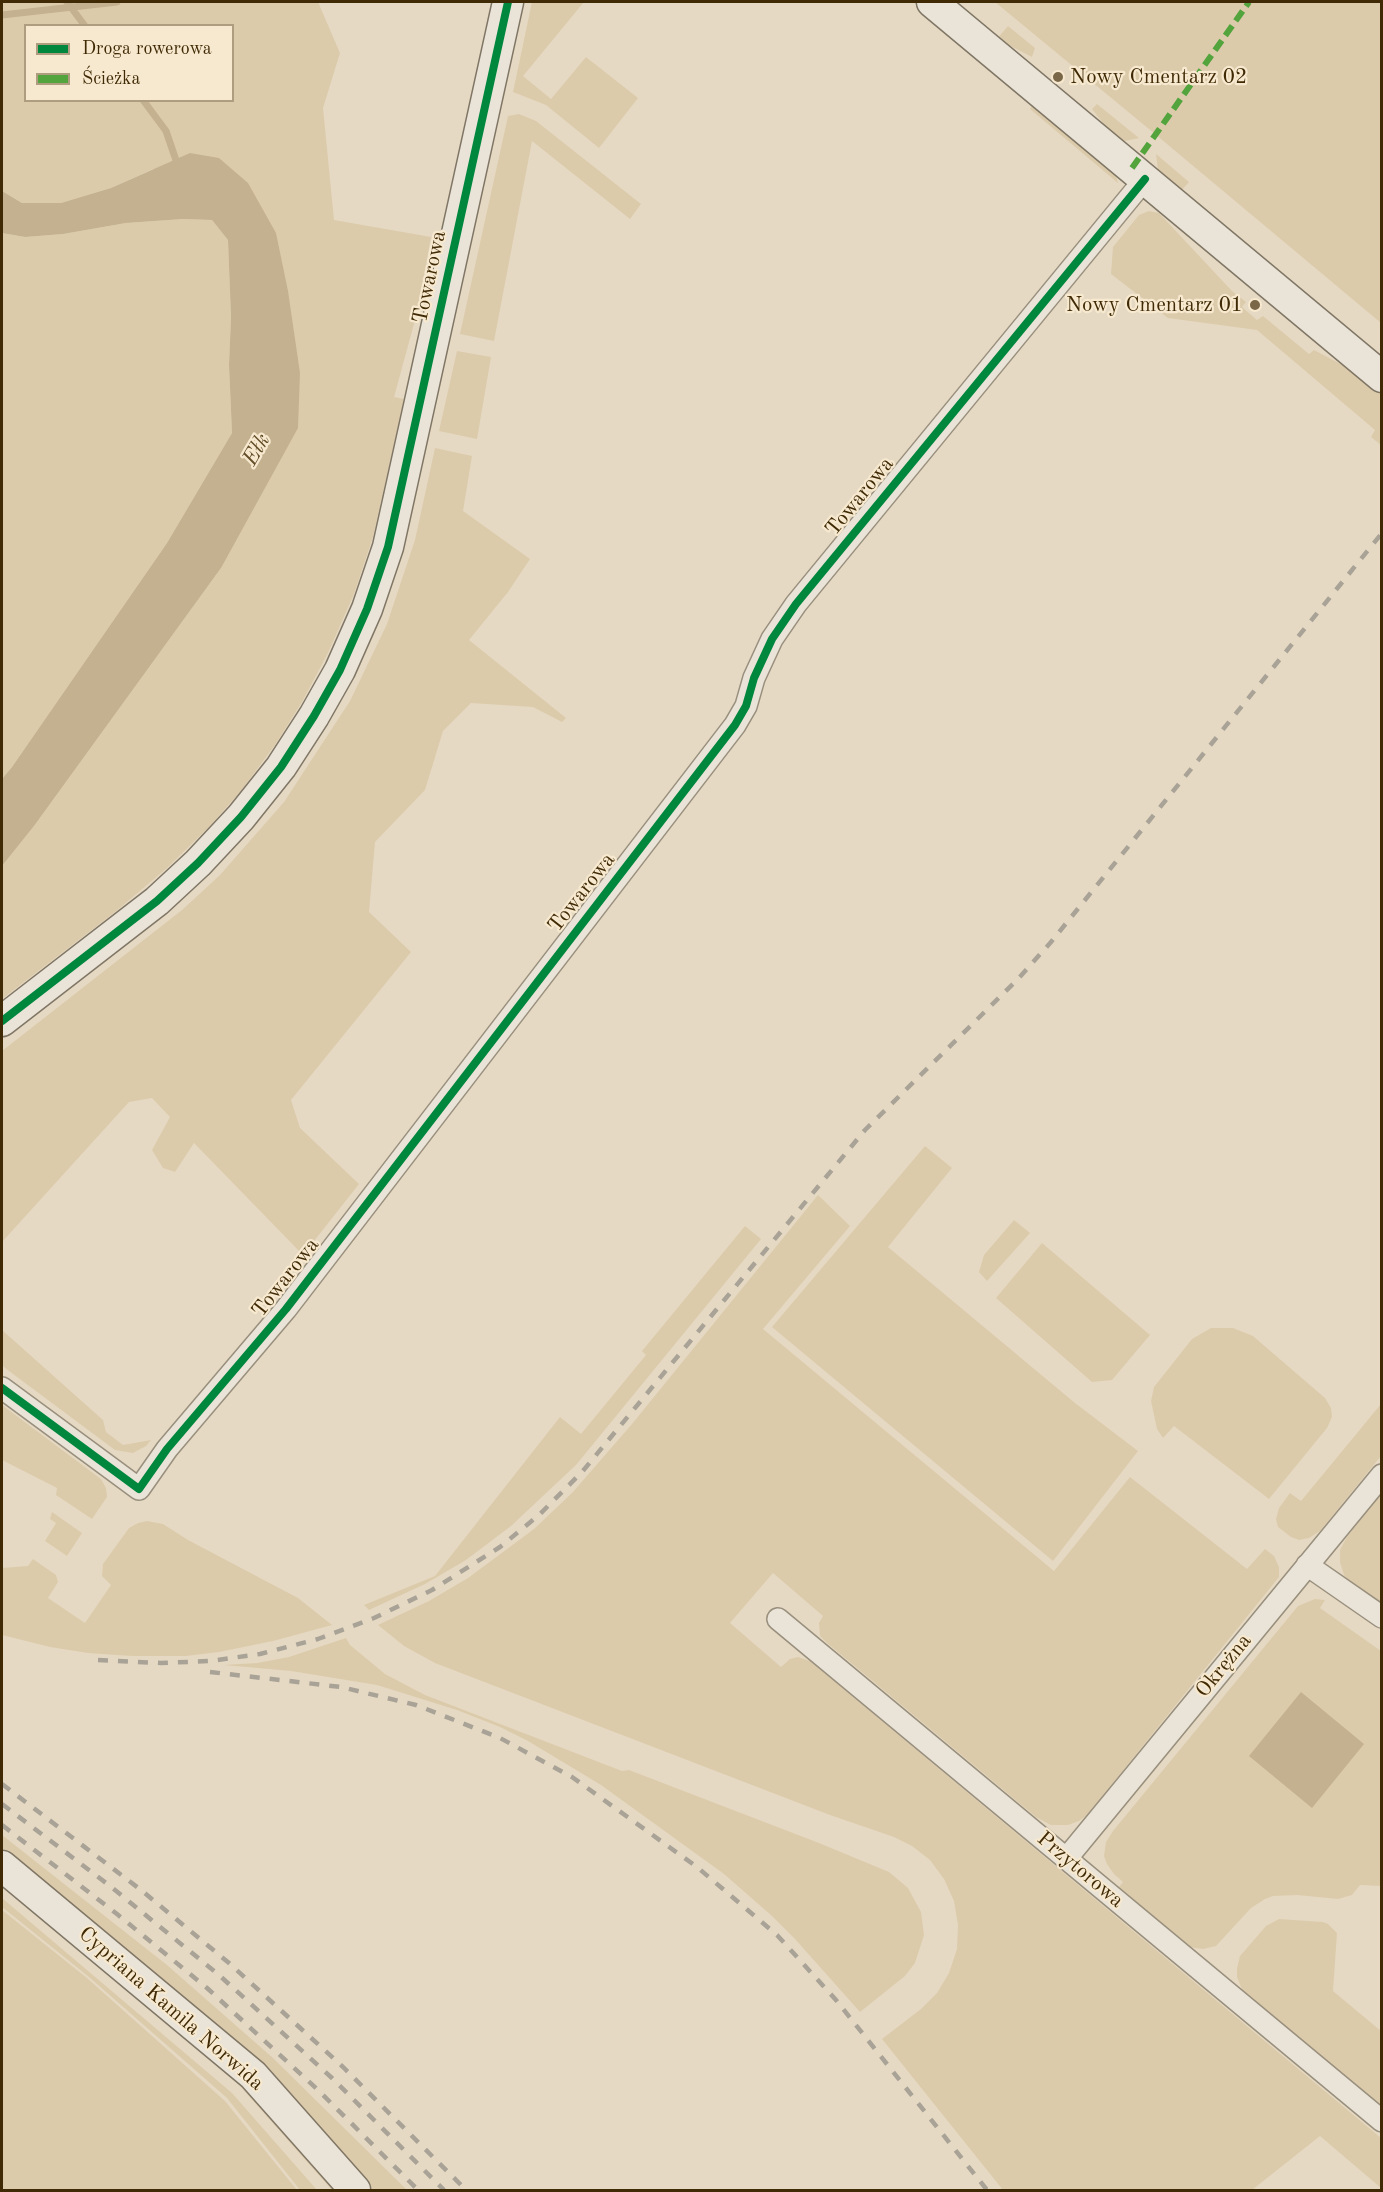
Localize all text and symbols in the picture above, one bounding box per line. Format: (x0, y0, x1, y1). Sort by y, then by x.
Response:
legend (24, 24, 234, 102)
text: Droga rowerowa (82, 40, 212, 58)
place label: Nowy Cmentarz 02 (1070, 64, 1247, 90)
text: Ścieżka (82, 70, 140, 88)
marker: Nowy Cmentarz 02 (1051, 70, 1065, 84)
street label: Towarowa (408, 228, 452, 326)
place label: Nowy Cmentarz 01 (1066, 292, 1243, 318)
marker: Nowy Cmentarz 01 (1248, 298, 1262, 312)
water label: Ełk (237, 429, 277, 471)
street label: Towarowa (821, 452, 899, 542)
street label: Towarowa (543, 848, 621, 938)
street label: Towarowa (247, 1233, 325, 1323)
street label: Okrężna (1191, 1629, 1257, 1703)
street label: Przytorowa (1031, 1826, 1129, 1914)
street label: Cypriana Kamila Norwida (73, 1922, 269, 2096)

